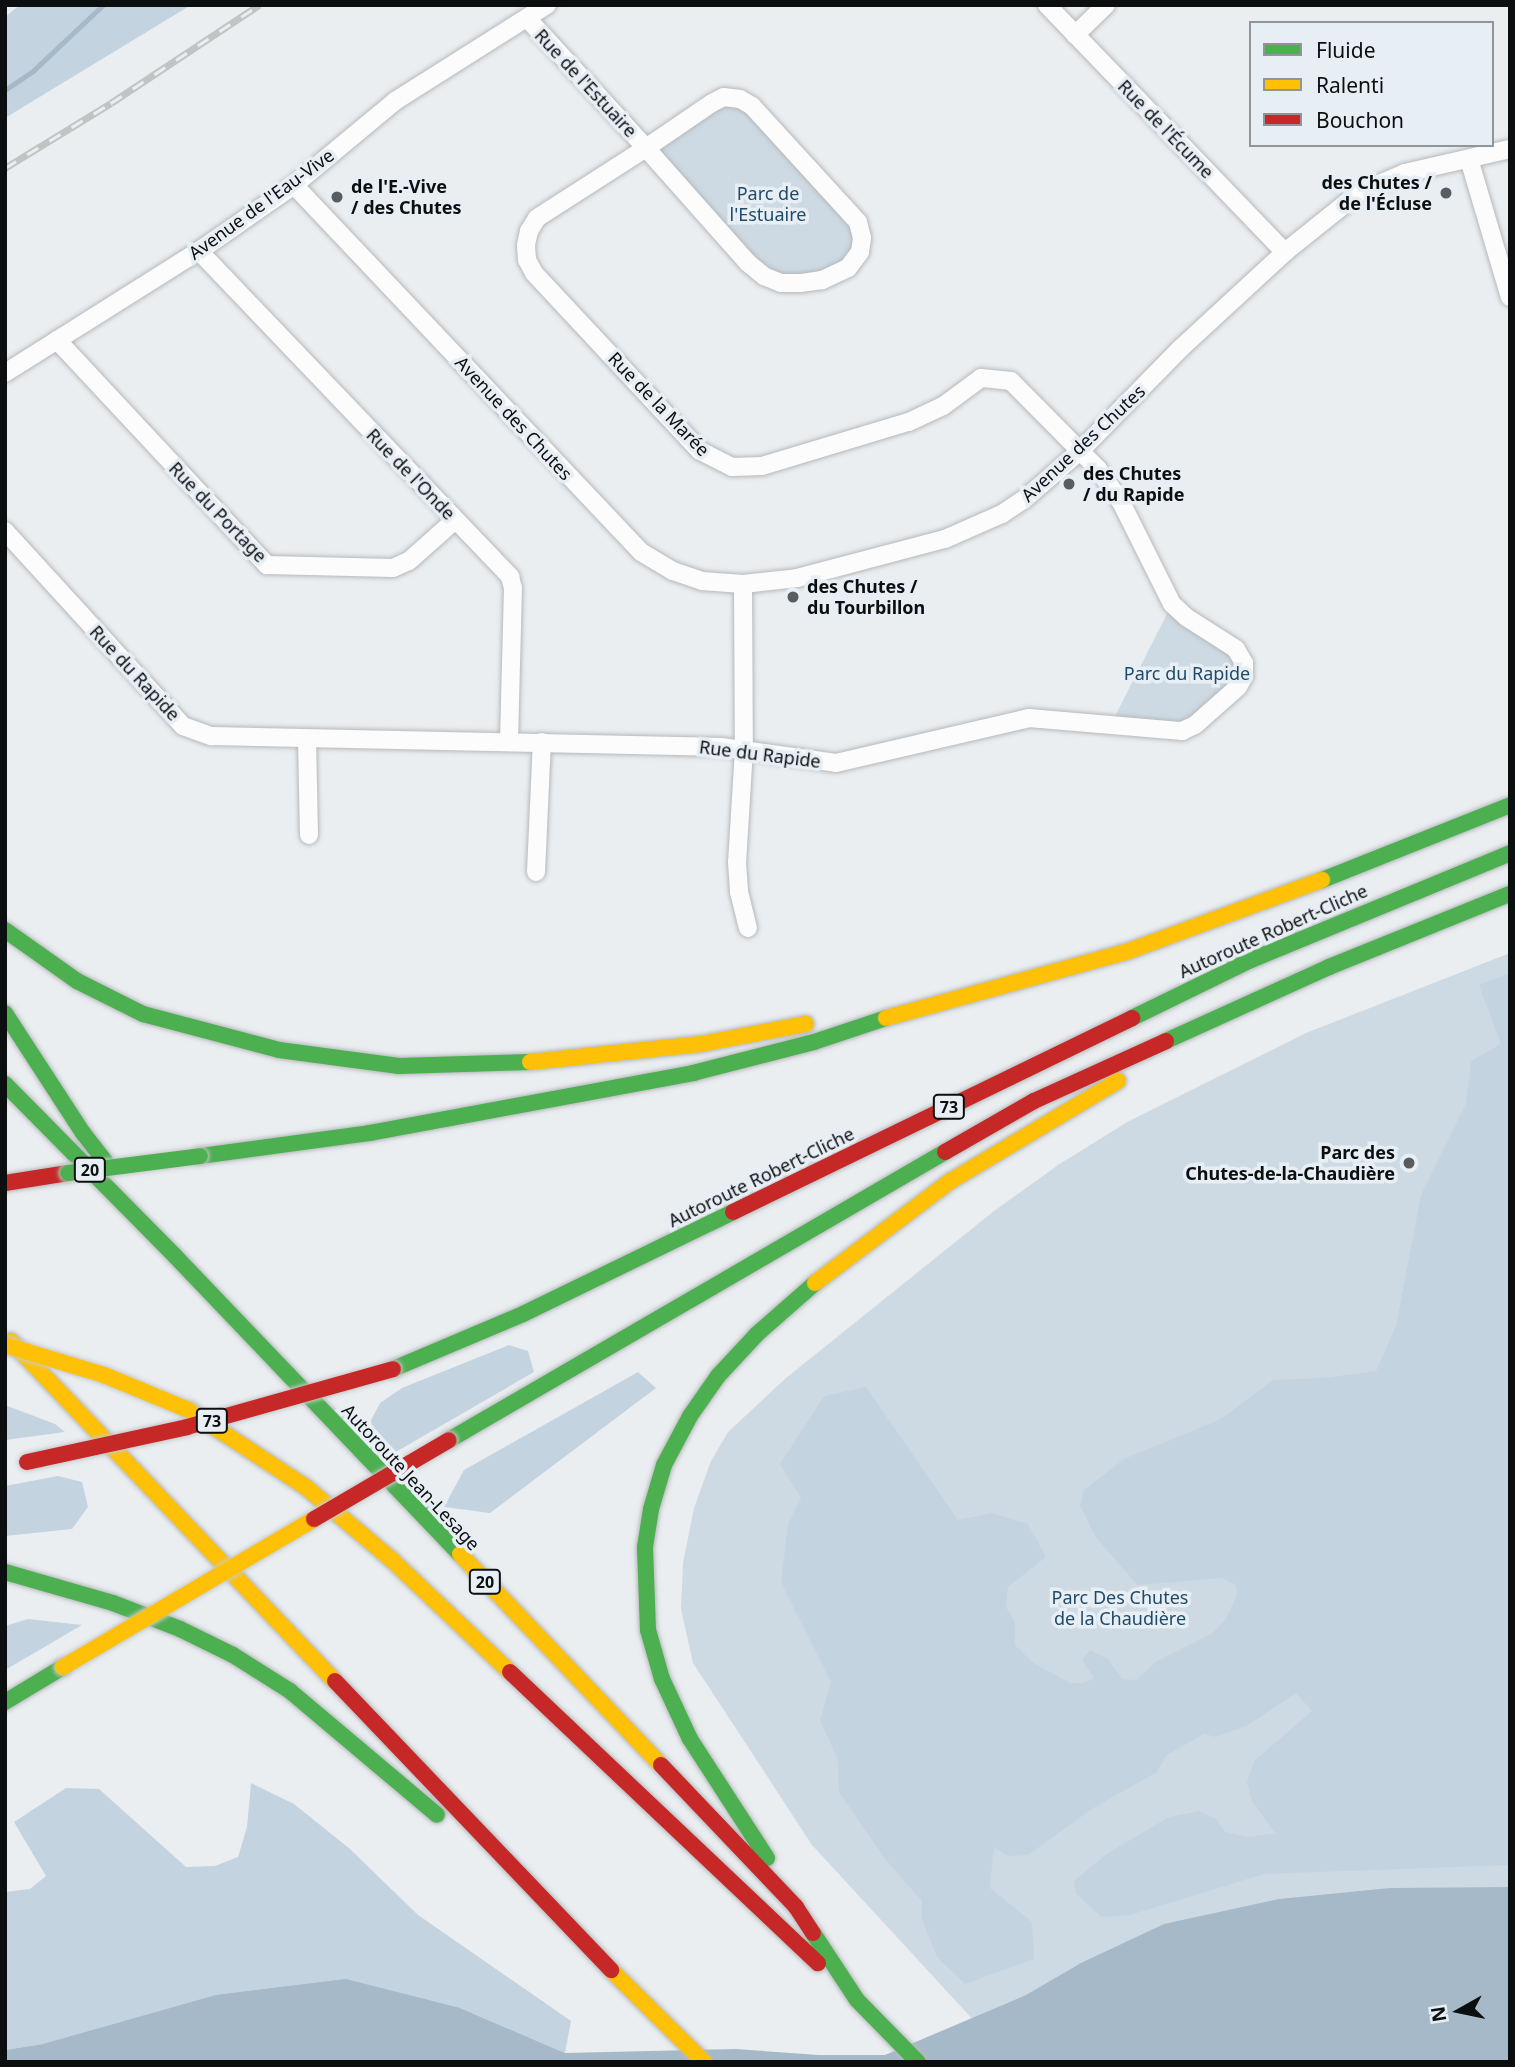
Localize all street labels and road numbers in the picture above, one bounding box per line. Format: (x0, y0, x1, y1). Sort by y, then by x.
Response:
street label: Rue de l'Estuaire (530, 24, 642, 142)
street label: Rue de l'Écume (1114, 75, 1218, 183)
street label: Avenue de l'Eau-Vive (184, 144, 338, 264)
street label: Rue de la Marée (604, 347, 714, 461)
street label: Avenue des Chutes (451, 352, 577, 484)
street label: Avenue des Chutes (1017, 380, 1149, 506)
street label: Rue de l'Onde (362, 424, 460, 524)
street label: Rue du Portage (165, 457, 271, 567)
street label: Rue du Rapide (85, 621, 185, 725)
street label: Rue du Rapide (698, 736, 822, 772)
street label: Autoroute Robert-Cliche (1175, 880, 1371, 982)
road number: 73 (932, 1094, 967, 1120)
street label: Autoroute Robert-Cliche (665, 1123, 857, 1231)
road number: 20 (72, 1158, 108, 1182)
street label: Autoroute Jean-Lesage (338, 1399, 484, 1555)
road number: 73 (194, 1408, 230, 1434)
road number: 20 (468, 1570, 503, 1594)

